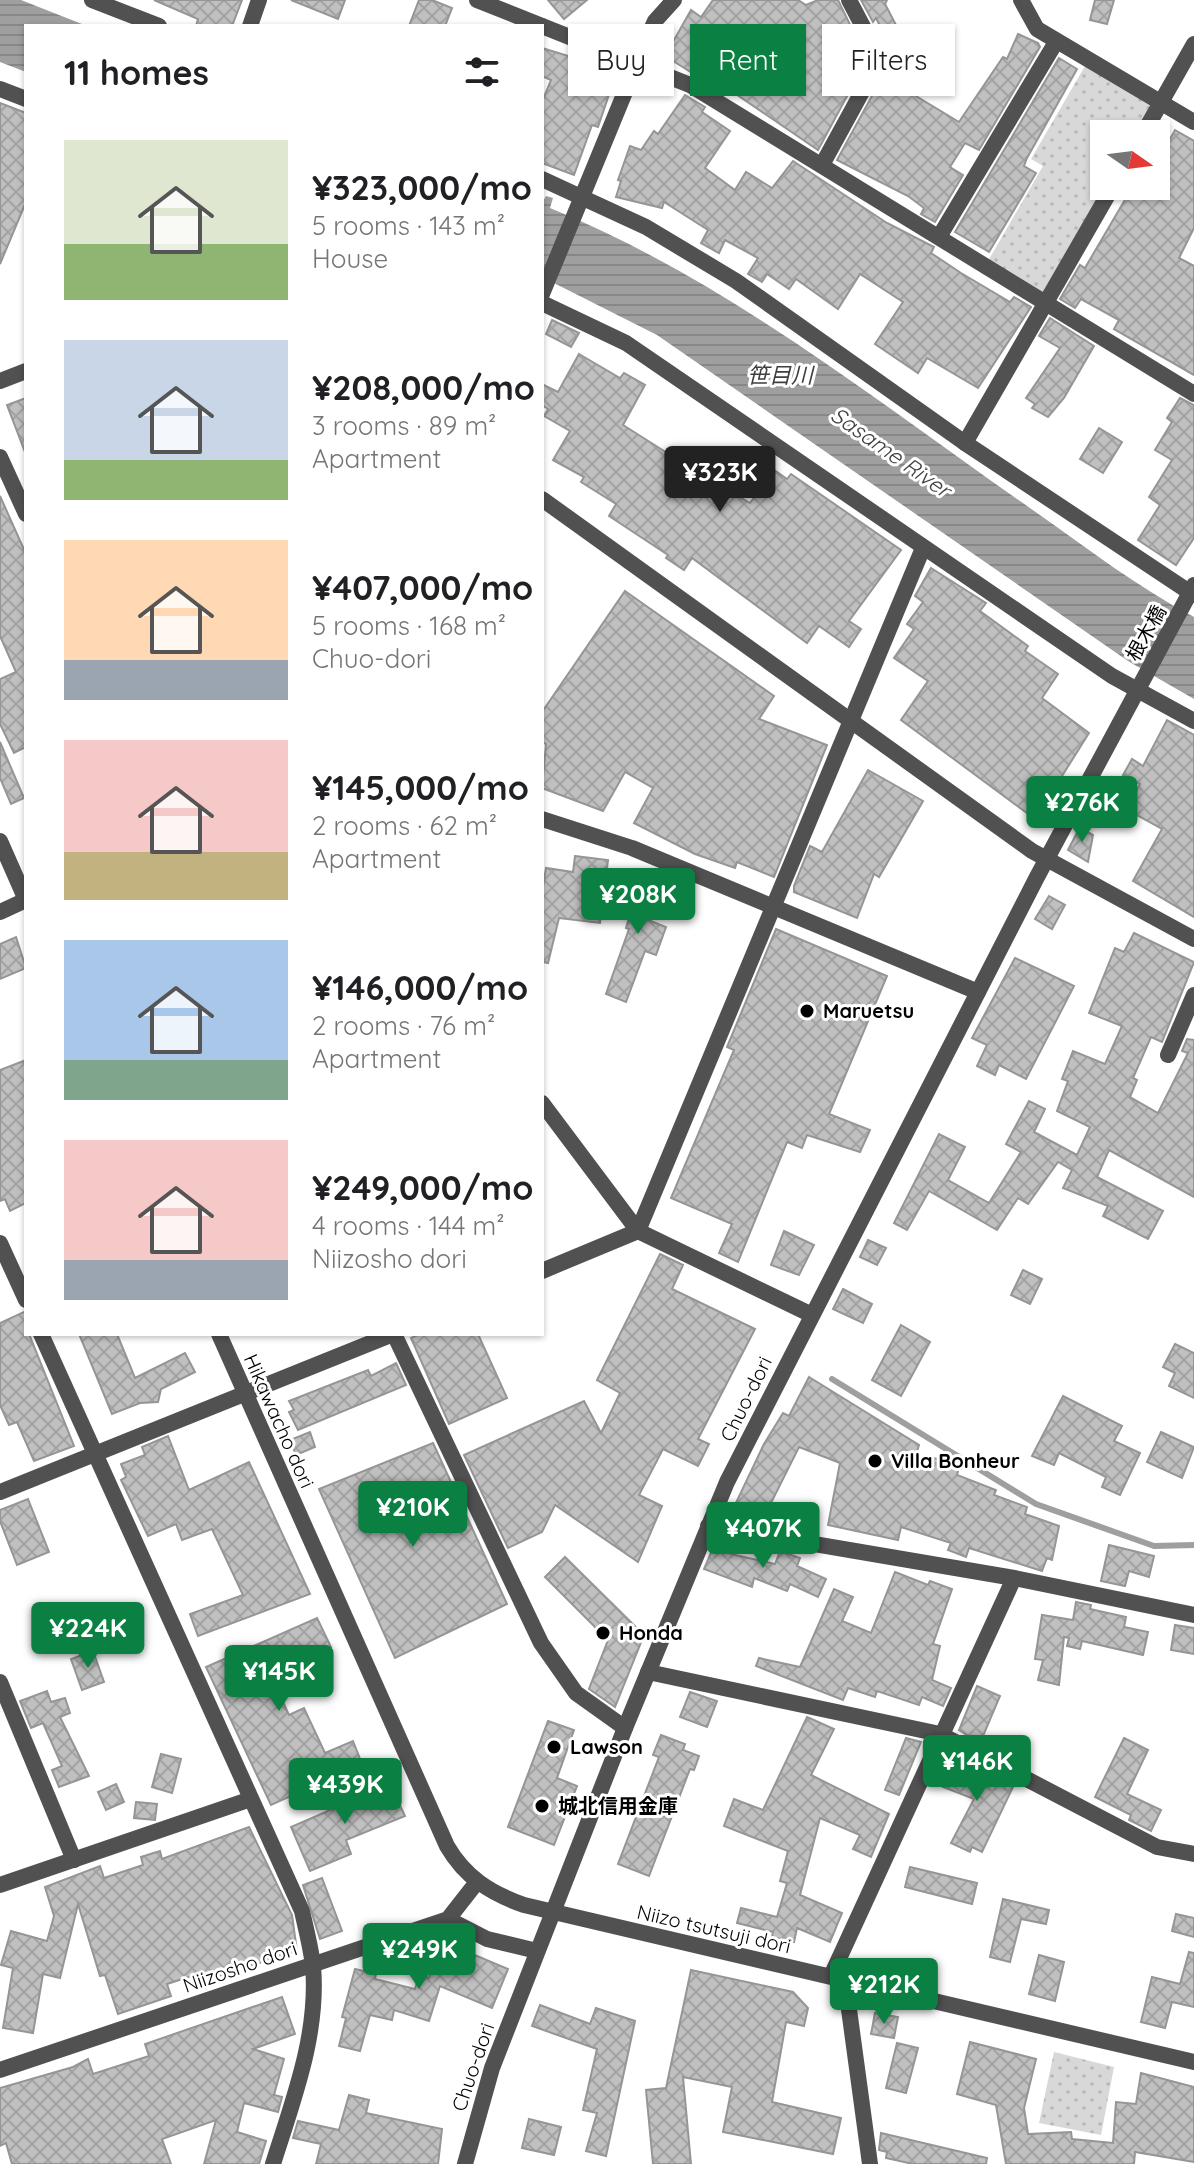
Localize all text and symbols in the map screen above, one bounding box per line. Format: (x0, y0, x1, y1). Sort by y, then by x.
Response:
chip: Buy (568, 24, 674, 96)
chip: Rent (690, 24, 806, 96)
chip: Filters (822, 24, 955, 96)
icon: filters (460, 50, 504, 94)
text: 11 homes (64, 51, 209, 94)
north arrow (1090, 120, 1170, 200)
map controls (1090, 120, 1170, 200)
text: ¥323,000/mo (312, 166, 532, 209)
icon: home (128, 172, 224, 268)
text: 5 rooms · 143 m² (312, 209, 505, 242)
text: House (312, 242, 388, 275)
water label: 笹目川 (747, 361, 815, 389)
text: ¥208,000/mo (312, 366, 535, 409)
icon: home (128, 372, 224, 468)
water label: Sasame River (826, 400, 958, 505)
text: 3 rooms · 89 m² (312, 409, 496, 442)
text: Apartment (312, 442, 441, 475)
pin: ¥323K (664, 446, 776, 514)
text: ¥323K (682, 455, 758, 488)
text: ¥407,000/mo (312, 566, 533, 609)
icon: home (128, 572, 224, 668)
street label: 根木橋 (1120, 600, 1171, 665)
text: 5 rooms · 168 m² (312, 609, 506, 642)
text: Chuo-dori (312, 642, 431, 675)
text: ¥145,000/mo (312, 766, 529, 809)
icon: home (128, 772, 224, 868)
pin: ¥276K (1026, 776, 1138, 844)
text: ¥276K (1044, 785, 1120, 818)
text: 2 rooms · 62 m² (312, 809, 497, 842)
text: Apartment (312, 842, 441, 875)
pin: ¥208K (582, 868, 694, 936)
text: ¥208K (599, 877, 677, 910)
text: ¥146,000/mo (312, 966, 528, 1009)
icon: home (128, 972, 224, 1068)
place label: Maruetsu (823, 998, 914, 1023)
marker: Maruetsu (798, 1002, 816, 1020)
text: 2 rooms · 76 m² (312, 1009, 495, 1042)
text: Apartment (312, 1042, 441, 1075)
text: ¥249,000/mo (312, 1166, 533, 1209)
icon: home (128, 1172, 224, 1268)
text: 4 rooms · 144 m² (312, 1209, 505, 1242)
text: Niizosho dori (312, 1242, 467, 1275)
street label: Hikawacho dori (239, 1350, 320, 1492)
street label: Chuo-dori (714, 1352, 777, 1446)
place label: Villa Bonheur (891, 1448, 1020, 1473)
marker: Villa Bonheur (866, 1452, 884, 1470)
pin: ¥210K (357, 1481, 469, 1549)
text: ¥210K (376, 1490, 450, 1523)
pin: ¥407K (707, 1502, 819, 1570)
text: ¥407K (724, 1511, 802, 1544)
pin: ¥224K (32, 1602, 144, 1670)
text: ¥224K (49, 1611, 127, 1644)
place label: Honda (619, 1620, 683, 1645)
marker: Honda (594, 1624, 612, 1642)
pin: ¥145K (223, 1645, 335, 1713)
text: ¥145K (243, 1654, 315, 1687)
place label: Lawson (570, 1734, 643, 1759)
pin: ¥146K (921, 1735, 1033, 1803)
marker: Lawson (545, 1738, 563, 1756)
text: ¥146K (941, 1744, 1013, 1777)
pin: ¥439K (289, 1758, 401, 1826)
text: ¥439K (307, 1767, 383, 1800)
place label: 城北信用金庫 (558, 1793, 678, 1818)
marker: 城北信用金庫 (533, 1797, 551, 1815)
street label: Niizo tsutsuji dori (635, 1899, 794, 1958)
pin: ¥249K (363, 1923, 475, 1991)
text: ¥249K (381, 1932, 457, 1965)
street label: Niizosho dori (179, 1935, 300, 1998)
pin: ¥212K (828, 1958, 940, 2026)
text: ¥212K (848, 1967, 920, 2000)
street label: Chuo-dori (446, 2019, 499, 2114)

